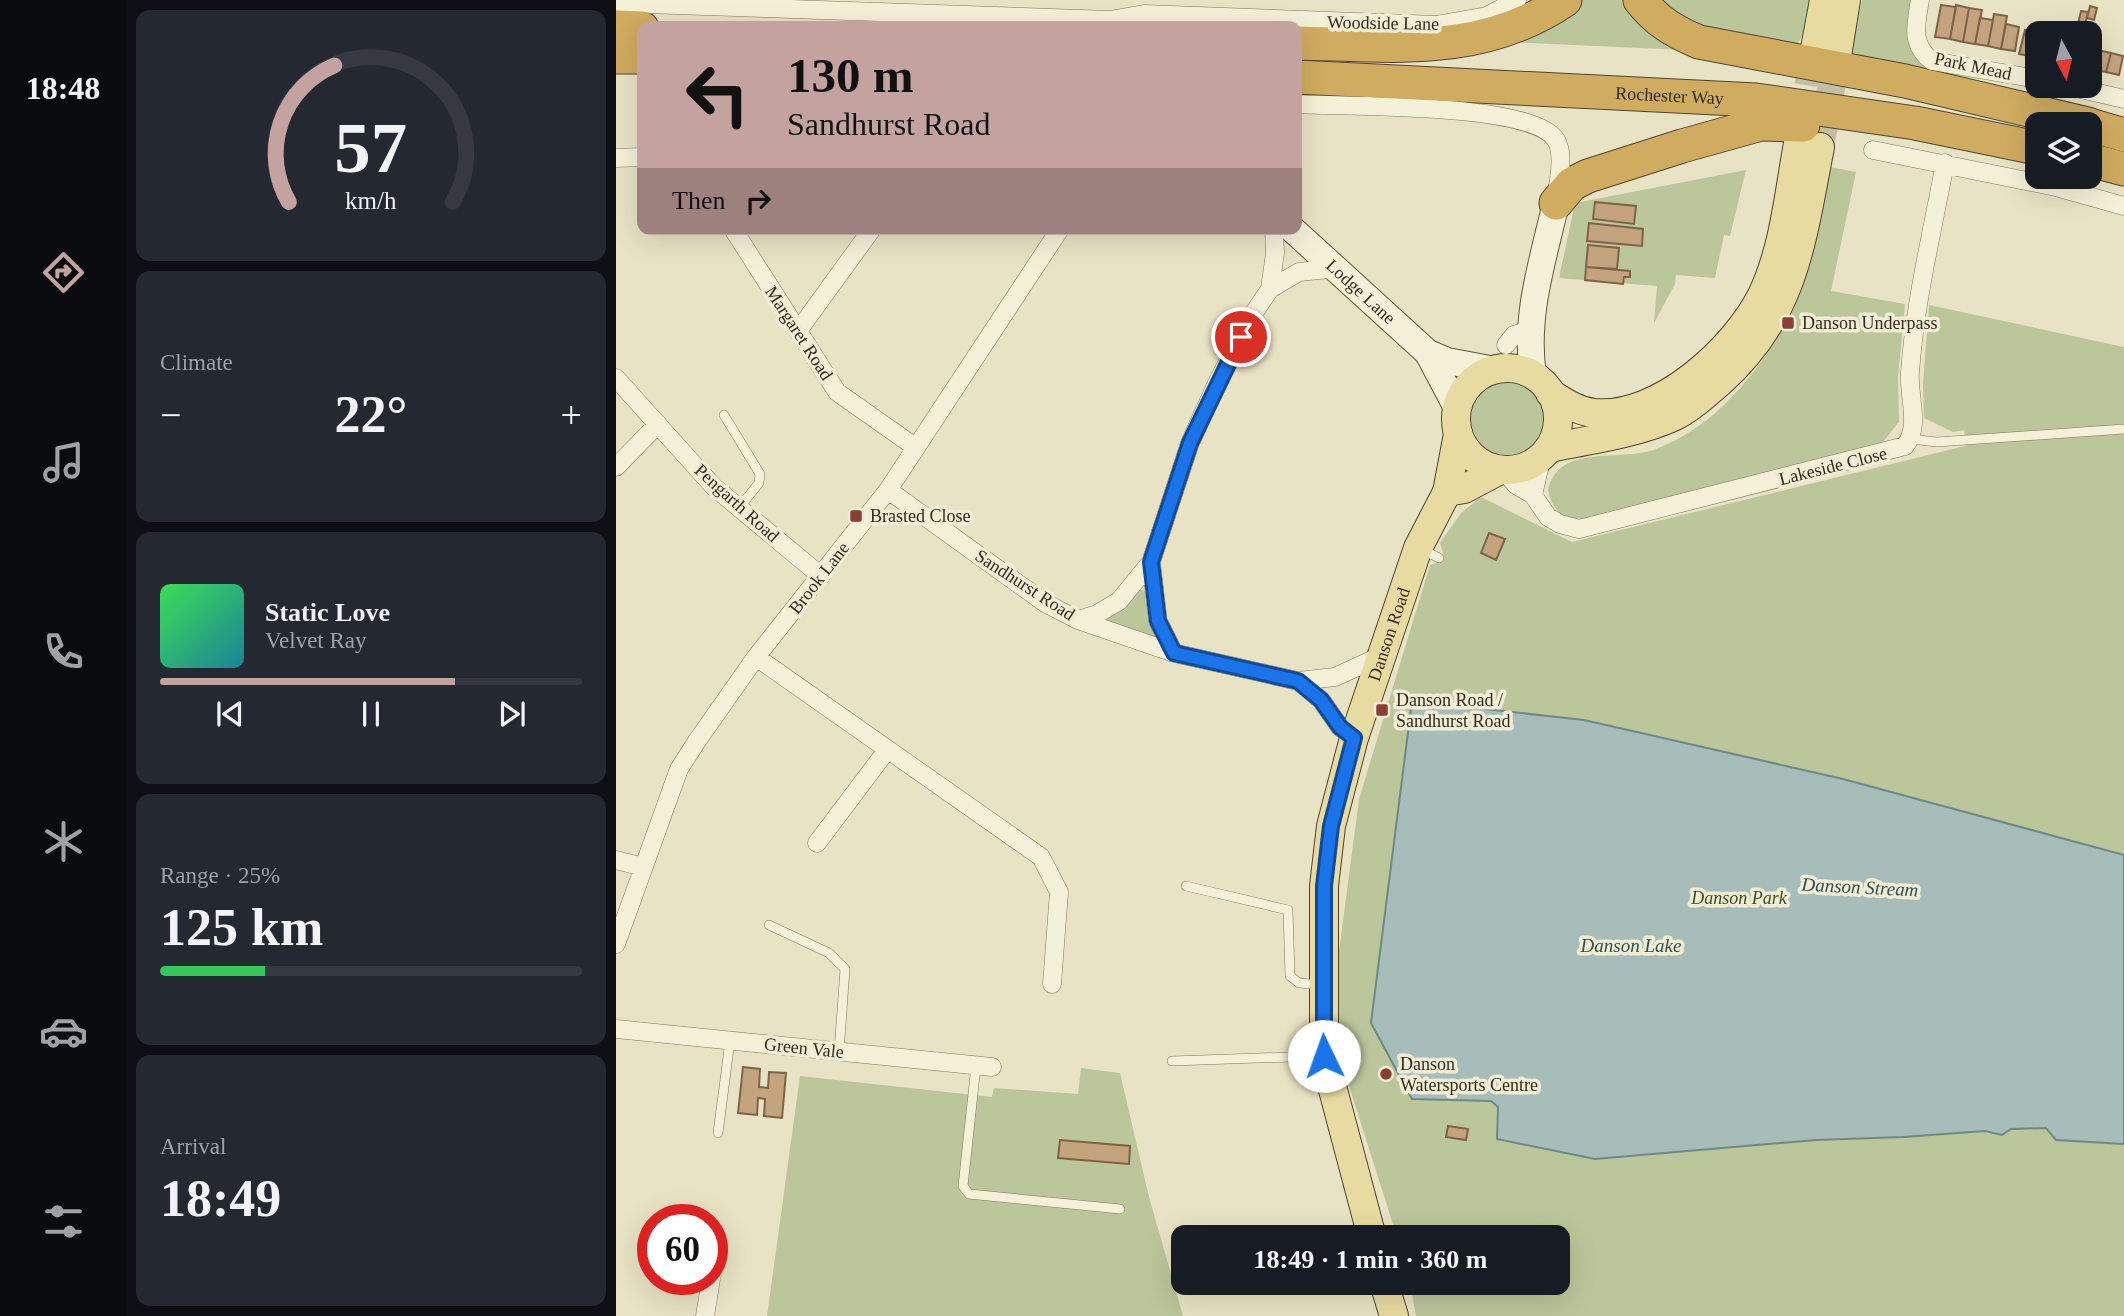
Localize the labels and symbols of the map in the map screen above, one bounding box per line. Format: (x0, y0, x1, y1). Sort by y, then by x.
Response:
street label: Woodside Lane (1327, 12, 1439, 34)
north arrow (2025, 21, 2102, 98)
street label: Park Mead (1933, 48, 2013, 84)
street label: Rochester Way (1615, 83, 1724, 108)
street label: Lodge Lane (1322, 255, 1399, 328)
street label: Margaret Road (761, 282, 837, 384)
pin (1211, 307, 1271, 367)
place label: Danson Underpass (1802, 313, 1937, 333)
marker: Danson Underpass (1780, 315, 1796, 331)
street label: Lakeside Close (1777, 443, 1889, 489)
street label: Pengarth Road (691, 460, 783, 546)
place label: Brasted Close (870, 506, 971, 526)
marker: Brasted Close (848, 508, 864, 524)
street label: Brook Lane (785, 538, 853, 618)
street label: Sandhurst Road (972, 545, 1078, 625)
street label: Danson Road (1364, 585, 1414, 684)
place label: Danson Road / Sandhurst Road (1396, 690, 1511, 731)
marker: Danson Road / Sandhurst Road (1374, 702, 1390, 718)
water label: Danson Stream (1800, 873, 1919, 901)
park label: Danson Park (1690, 888, 1788, 908)
water label: Danson Lake (1580, 935, 1681, 956)
position arrow (1287, 1019, 1361, 1093)
street label: Green Vale (763, 1034, 845, 1062)
place label: Danson Watersports Centre (1400, 1054, 1538, 1095)
marker: Danson Watersports Centre (1378, 1066, 1394, 1082)
speed limit sign: 60 (637, 1204, 728, 1295)

